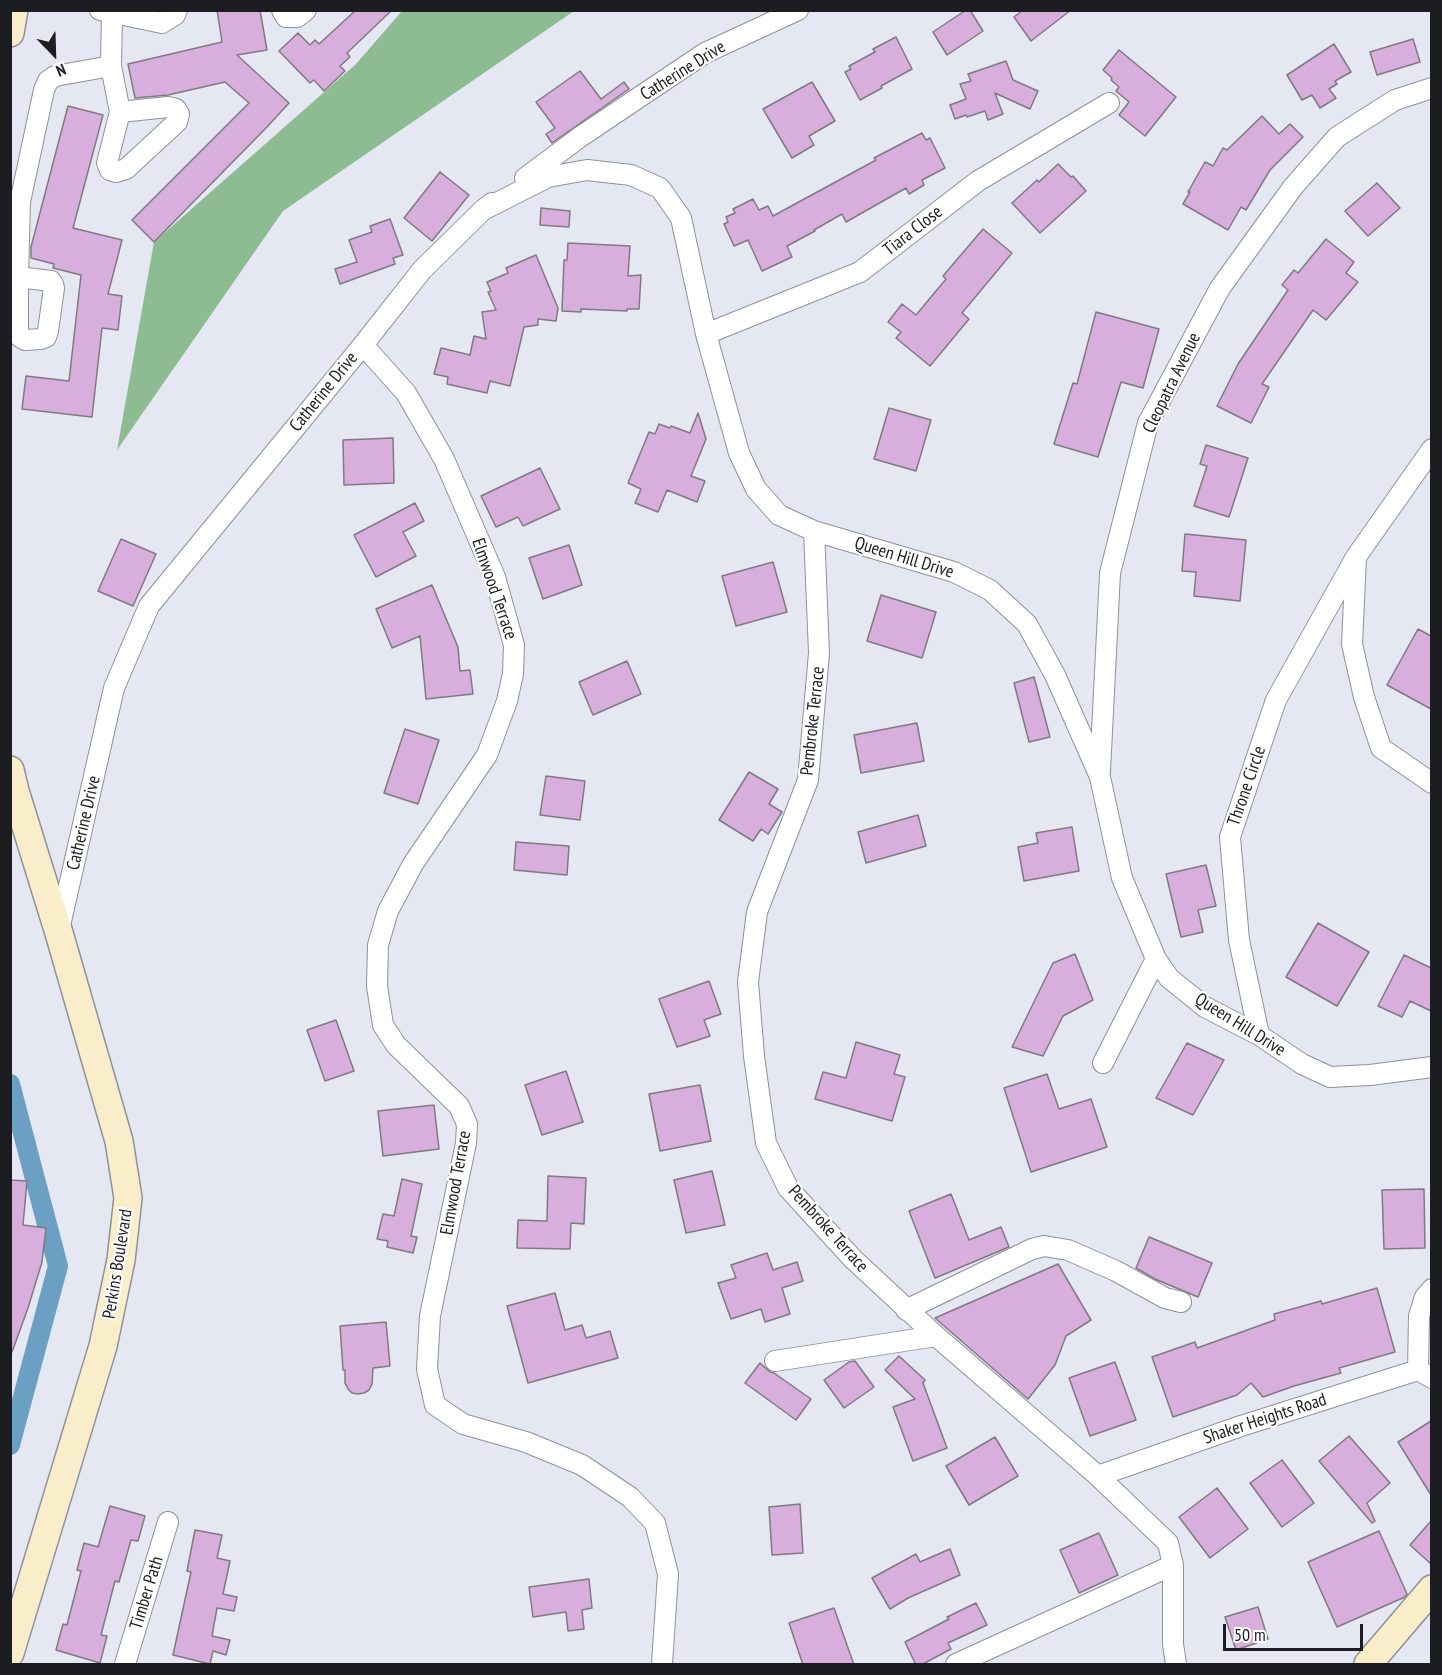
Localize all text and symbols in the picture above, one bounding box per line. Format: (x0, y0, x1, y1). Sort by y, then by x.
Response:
north arrow (24, 24, 84, 84)
street label: Catherine Drive (636, 36, 730, 106)
text: N (53, 60, 69, 81)
street label: Tiara Close (879, 201, 947, 261)
street label: Cleopatra Avenue (1138, 329, 1206, 437)
street label: Catherine Drive (285, 348, 363, 436)
street label: Queen Hill Drive (852, 533, 956, 583)
street label: Elmwood Terrace (467, 536, 521, 642)
street label: Pembroke Terrace (797, 665, 829, 777)
street label: Throne Circle (1223, 743, 1271, 829)
street label: Catherine Drive (63, 774, 105, 872)
street label: Queen Hill Drive (1191, 989, 1289, 1061)
street label: Elmwood Terrace (436, 1129, 476, 1237)
street label: Pembroke Terrace (783, 1181, 873, 1277)
street label: Perkins Boulevard (99, 1208, 137, 1320)
street label: Shaker Heights Road (1201, 1389, 1329, 1449)
street label: Timber Path (126, 1554, 168, 1632)
scale bar (1226, 1612, 1366, 1650)
text: 50 m (1234, 1623, 1266, 1646)

